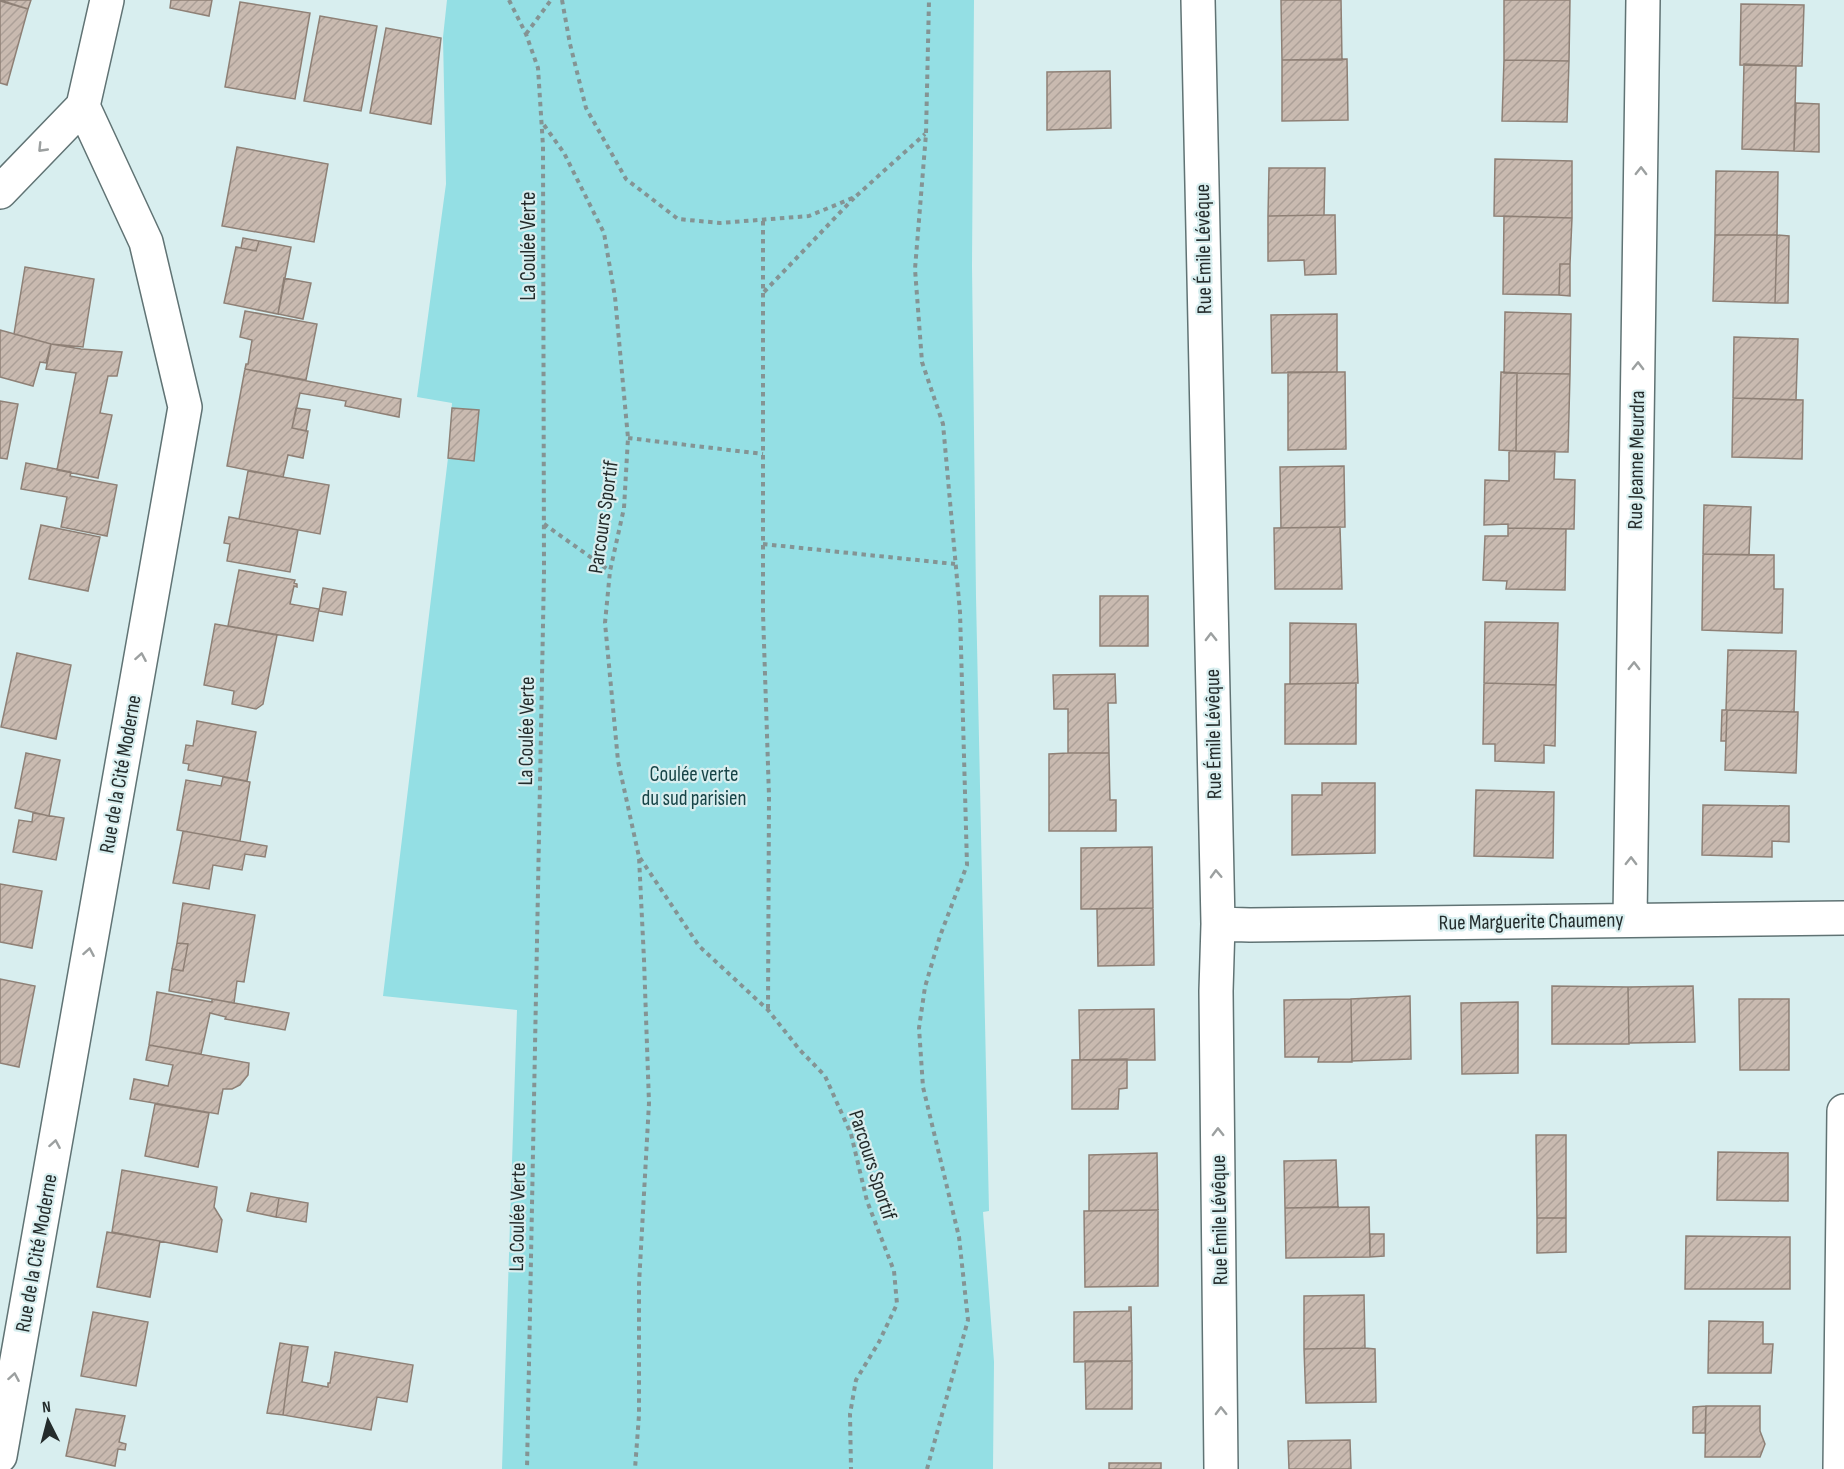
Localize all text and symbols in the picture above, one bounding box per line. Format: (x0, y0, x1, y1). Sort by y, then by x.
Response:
one-way arrow (38, 142, 49, 152)
one-way arrow (1634, 166, 1647, 175)
street label: Rue Émile Lévêque (1190, 184, 1217, 314)
street label: La Coulée Verte (516, 191, 541, 301)
one-way arrow (1632, 361, 1644, 370)
street label: Rue Jeanne Meurdra (1623, 390, 1650, 530)
street label: Parcours Sportif (583, 458, 624, 575)
one-way arrow (1205, 632, 1218, 641)
one-way arrow (134, 652, 147, 662)
one-way arrow (1627, 661, 1640, 670)
street label: Rue Émile Lévêque (1200, 669, 1227, 799)
street label: La Coulée Verte (513, 676, 540, 786)
street label: Rue de la Cité Moderne (94, 693, 147, 855)
park label: Coulée verte du sud parisien (642, 762, 746, 811)
one-way arrow (1625, 856, 1637, 865)
one-way arrow (1210, 869, 1223, 878)
street label: Rue Marguerite Chaumeny (1438, 907, 1624, 936)
one-way arrow (82, 947, 95, 957)
street label: Parcours Sportif (843, 1107, 902, 1224)
one-way arrow (1212, 1127, 1224, 1136)
one-way arrow (48, 1139, 61, 1149)
street label: Rue Émile Lévêque (1206, 1155, 1233, 1285)
street label: La Coulée Verte (504, 1162, 531, 1272)
street label: Rue de la Cité Moderne (10, 1172, 63, 1334)
one-way arrow (7, 1373, 20, 1383)
north arrow (18, 1391, 78, 1451)
text: N (41, 1398, 52, 1417)
one-way arrow (1215, 1406, 1227, 1415)

